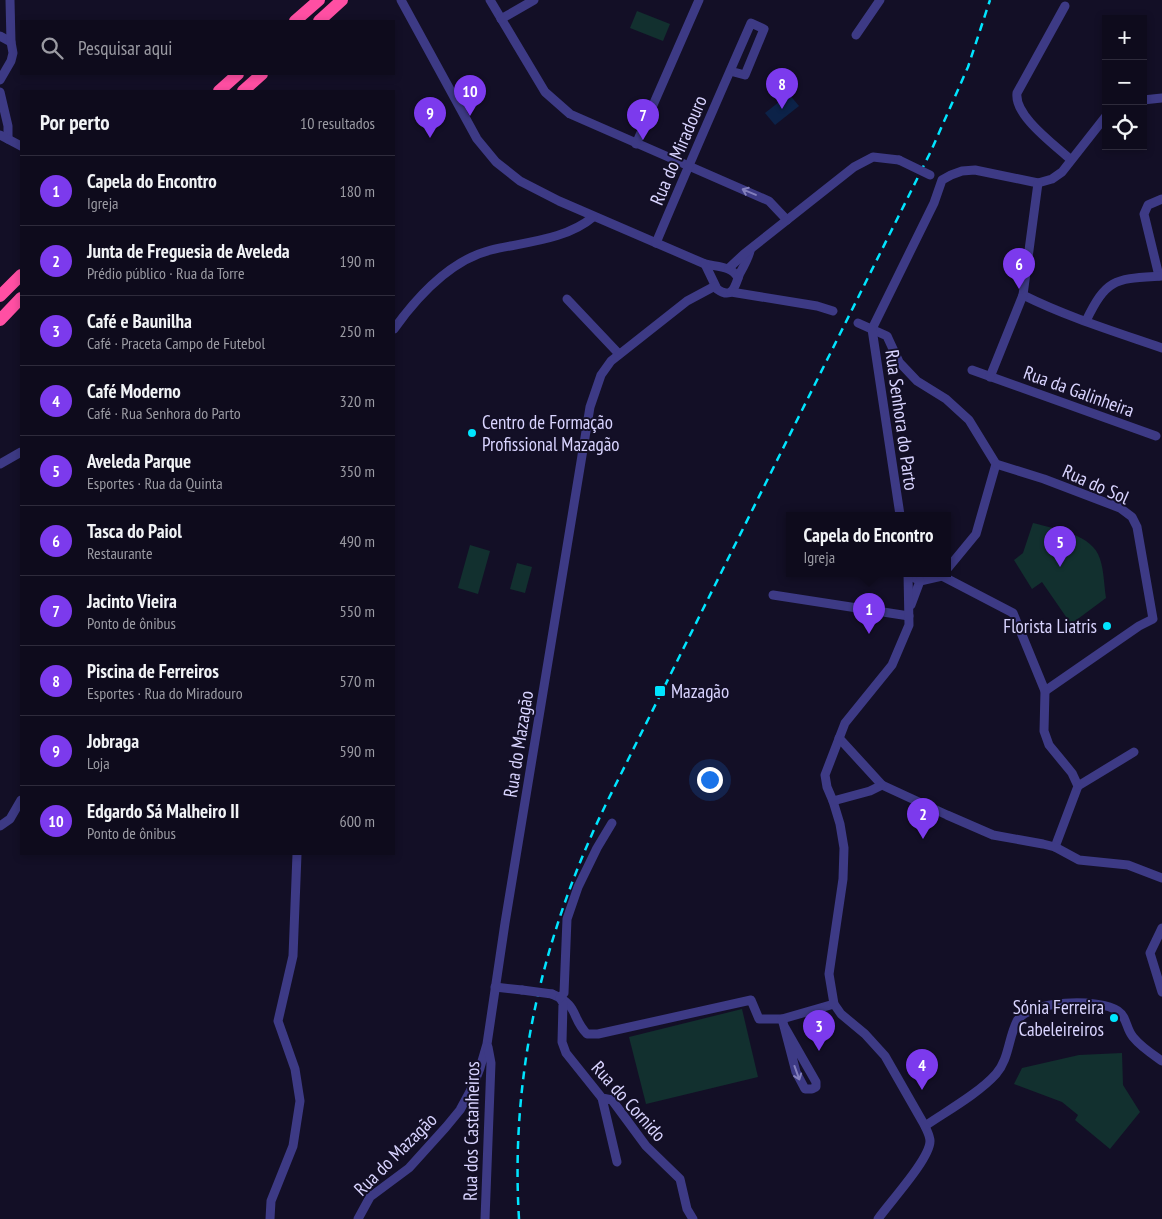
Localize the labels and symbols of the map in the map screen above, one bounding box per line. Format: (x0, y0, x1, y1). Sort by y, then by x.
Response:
pin: 8 (766, 68, 798, 109)
pin: 10 (454, 75, 486, 116)
street label: Rua do Miradouro (644, 92, 712, 208)
pin: 9 (414, 97, 446, 138)
pin: 7 (627, 99, 659, 140)
one-way arrow (741, 187, 756, 196)
pin: 6 (1003, 248, 1035, 289)
street label: Rua Senhora do Parto (880, 348, 924, 492)
street label: Rua da Galinheira (1020, 360, 1138, 422)
place label: Centro de Formação Profissional Mazagão (482, 410, 620, 456)
marker: Centro de Formação Profissional Mazagão (466, 427, 478, 439)
street label: Rua do Sol (1059, 459, 1133, 509)
pin: 5 (1044, 526, 1076, 567)
pin: 1 (853, 593, 885, 634)
place label: Florista Liatris (1003, 614, 1097, 638)
marker: Florista Liatris (1101, 620, 1113, 632)
place label: Mazagão (671, 679, 729, 703)
marker: Mazagão (653, 684, 667, 698)
street label: Rua do Mazagão (498, 689, 538, 799)
your location (697, 767, 723, 793)
pin: 2 (907, 798, 939, 839)
place label: Sónia Ferreira Cabeleireiros (1013, 995, 1104, 1041)
pin: 3 (803, 1010, 835, 1051)
marker: Sónia Ferreira Cabeleireiros (1108, 1012, 1120, 1024)
pin: 4 (906, 1049, 938, 1090)
street label: Rua do Cornido (587, 1056, 671, 1146)
street label: Rua dos Castanheiros (458, 1061, 484, 1201)
one-way arrow (793, 1064, 802, 1080)
street label: Rua do Mazagão (348, 1107, 442, 1201)

